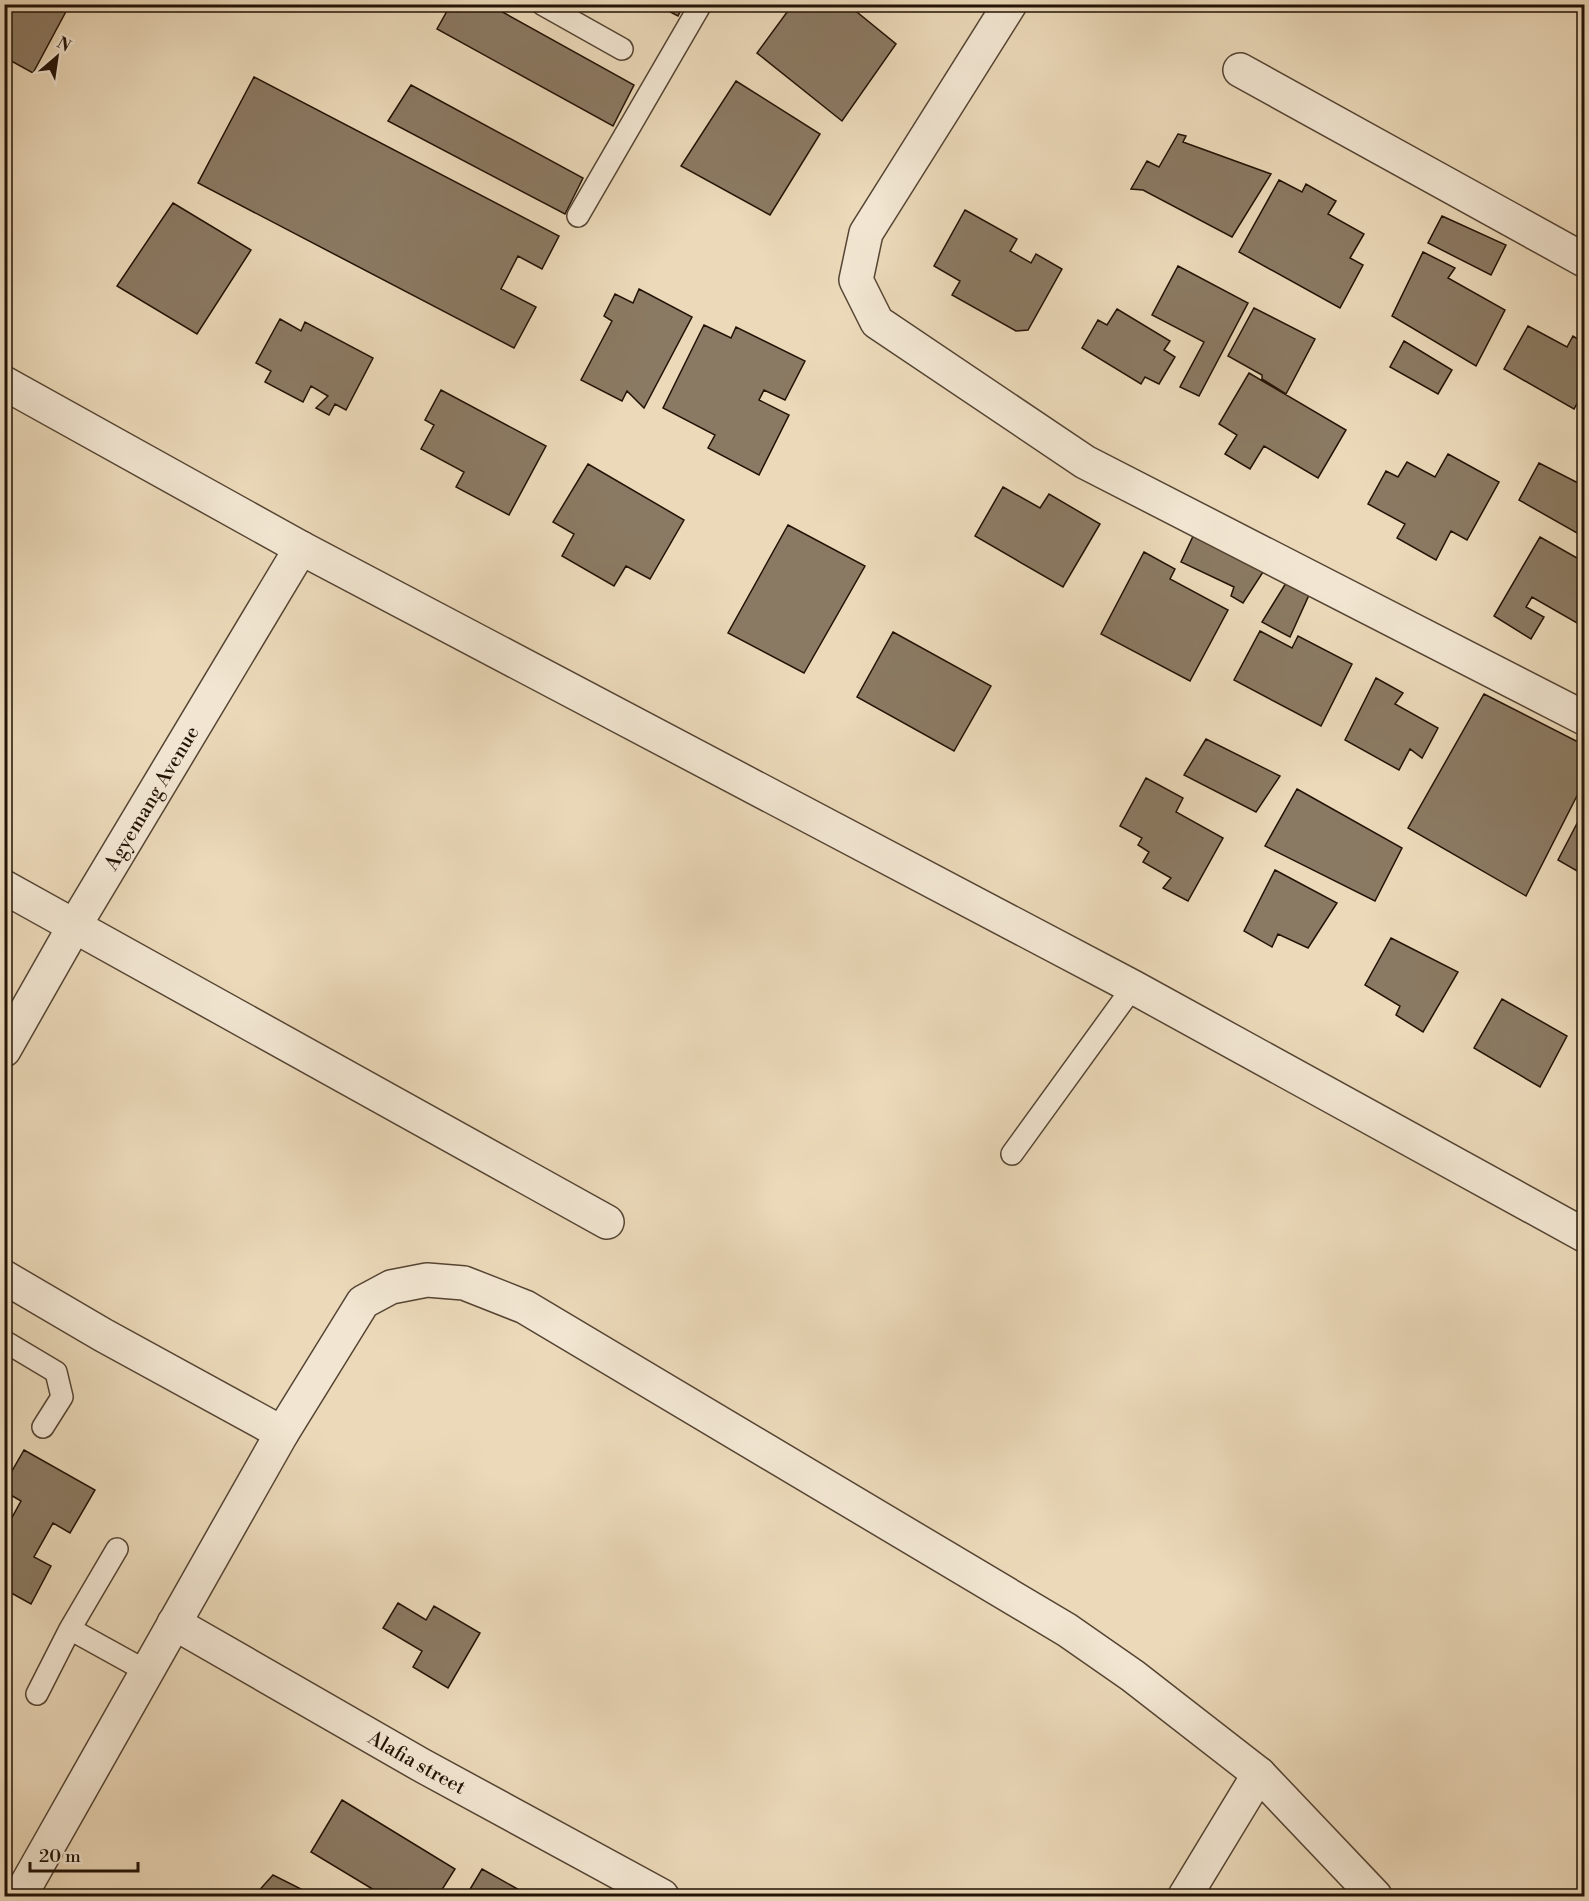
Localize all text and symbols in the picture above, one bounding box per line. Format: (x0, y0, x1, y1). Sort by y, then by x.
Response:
north arrow (27, 27, 87, 87)
text: N (53, 33, 74, 57)
street label: Agyemang Avenue (99, 722, 205, 876)
street label: Alafia street (362, 1725, 469, 1801)
scale bar (30, 1835, 138, 1873)
text: 20 m (39, 1845, 81, 1868)

